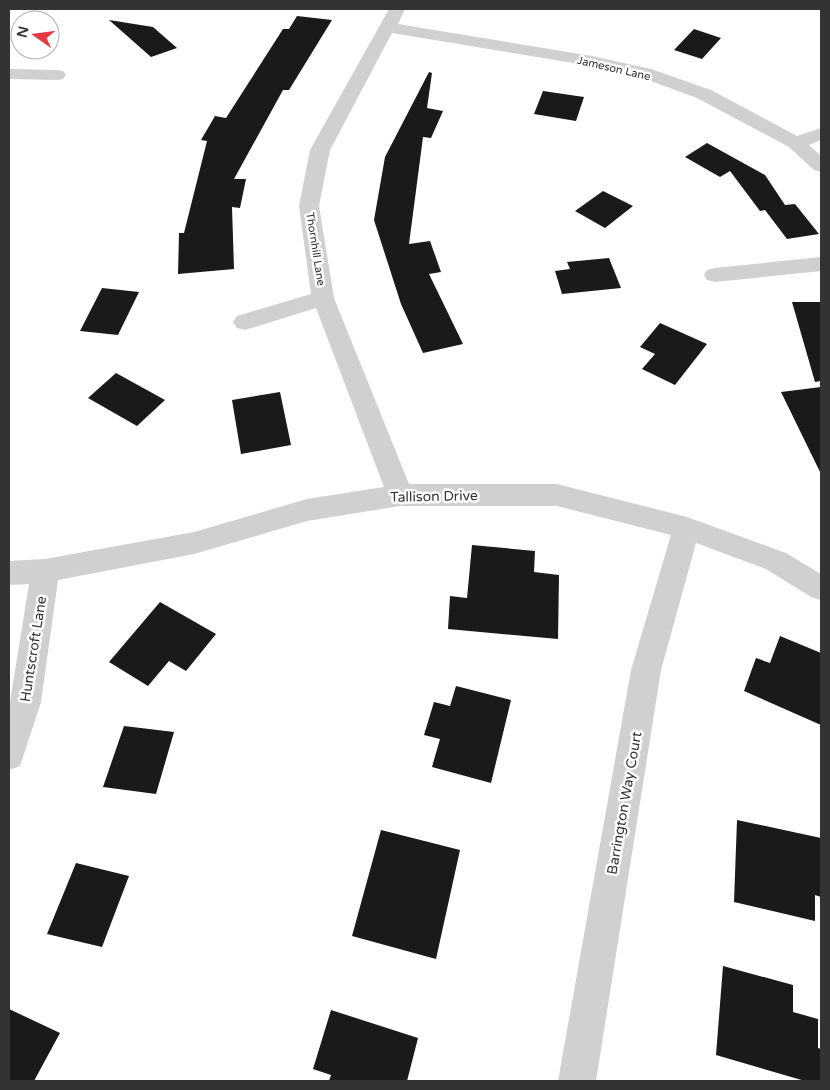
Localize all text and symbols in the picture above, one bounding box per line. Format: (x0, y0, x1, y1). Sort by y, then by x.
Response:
north arrow (10, 10, 60, 60)
text: N (13, 24, 32, 39)
street label: Jameson Lane (576, 54, 652, 83)
street label: Thornhill Lane (303, 211, 328, 287)
street label: Tallison Drive (390, 487, 478, 506)
street label: Huntscroft Lane (17, 595, 50, 703)
street label: Barrington Way Court (604, 730, 646, 876)

